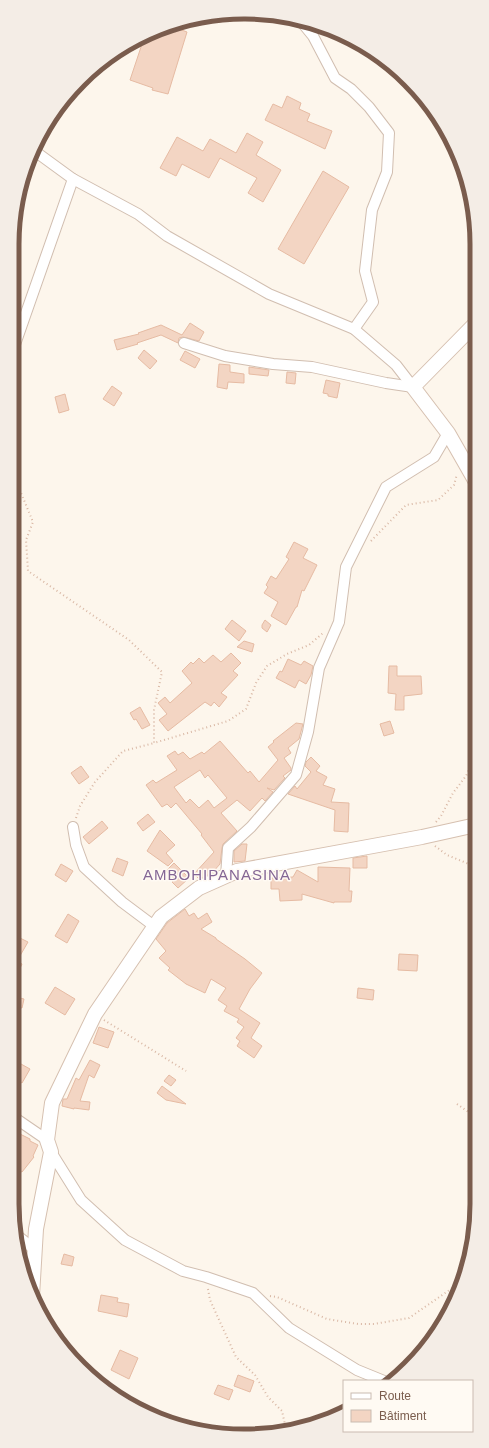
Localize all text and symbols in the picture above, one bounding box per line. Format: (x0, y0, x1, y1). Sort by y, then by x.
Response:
district label: AMBOHIPANASINA (143, 866, 291, 883)
legend (343, 1380, 473, 1432)
text: Route (379, 1389, 411, 1403)
text: Bâtiment (379, 1409, 427, 1423)

